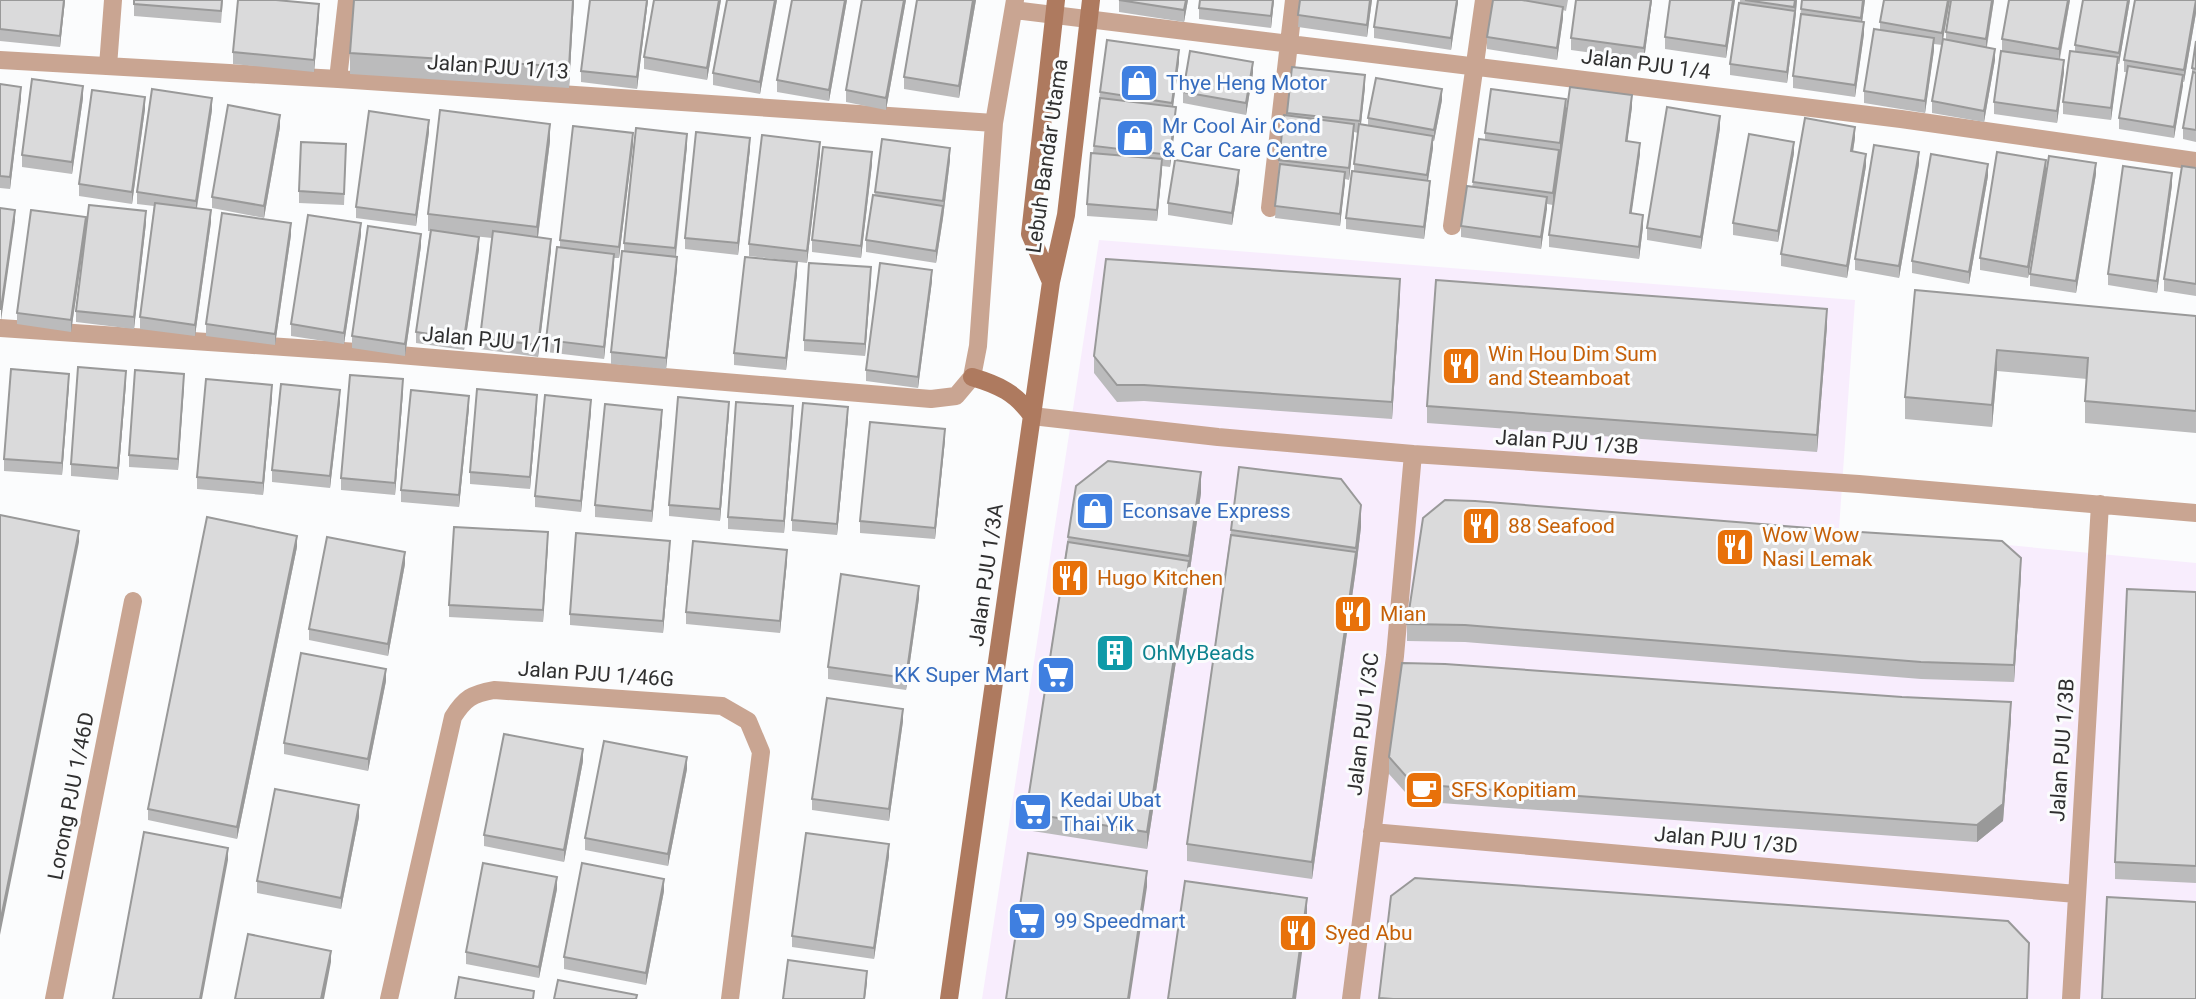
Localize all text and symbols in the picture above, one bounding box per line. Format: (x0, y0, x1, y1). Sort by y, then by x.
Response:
street label: Jalan PJU 1/4 (1580, 44, 1712, 84)
street label: Jalan PJU 1/13 (426, 50, 570, 84)
street label: Lebuh Bandar Utama (1021, 57, 1073, 255)
shop icon: Thye Heng Motor (1118, 62, 1160, 104)
place label: Thye Heng Motor (1166, 71, 1327, 95)
place label: Mr Cool Air Cond & Car Care Centre (1162, 114, 1327, 162)
shop icon: Mr Cool Air Cond & Car Care Centre (1114, 117, 1156, 159)
street label: Jalan PJU 1/11 (421, 322, 565, 358)
place label: Win Hou Dim Sum and Steamboat (1488, 342, 1657, 390)
restaurant icon: Win Hou Dim Sum and Steamboat (1440, 345, 1482, 387)
street label: Jalan PJU 1/3B (1495, 425, 1639, 459)
shop icon: Econsave Express (1074, 490, 1116, 532)
place label: Econsave Express (1122, 499, 1291, 523)
street label: Jalan PJU 1/3A (964, 502, 1008, 648)
restaurant icon: 88 Seafood (1460, 505, 1502, 547)
place label: 88 Seafood (1508, 514, 1615, 538)
place label: Wow Wow Nasi Lemak (1762, 523, 1873, 571)
restaurant icon: Wow Wow Nasi Lemak (1714, 526, 1756, 568)
restaurant icon: Hugo Kitchen (1049, 557, 1091, 599)
place label: Hugo Kitchen (1097, 566, 1223, 590)
restaurant icon: Mian (1332, 593, 1374, 635)
place label: Mian (1380, 602, 1426, 626)
building icon: OhMyBeads (1094, 632, 1136, 674)
place label: OhMyBeads (1142, 641, 1255, 665)
street label: Jalan PJU 1/3C (1342, 651, 1384, 797)
supermarket icon: KK Super Mart (1035, 654, 1077, 696)
street label: Jalan PJU 1/46G (517, 657, 675, 691)
place label: KK Super Mart (894, 663, 1029, 687)
street label: Jalan PJU 1/3B (2045, 678, 2079, 822)
street label: Lorong PJU 1/46D (43, 710, 99, 882)
cafe icon: SFS Kopitiam (1403, 769, 1445, 811)
place label: SFS Kopitiam (1451, 778, 1576, 802)
place label: Kedai Ubat Thai Yik (1060, 788, 1161, 836)
supermarket icon: Kedai Ubat Thai Yik (1012, 791, 1054, 833)
street label: Jalan PJU 1/3D (1653, 822, 1799, 858)
supermarket icon: 99 Speedmart (1006, 900, 1048, 942)
place label: 99 Speedmart (1054, 909, 1186, 933)
restaurant icon: Syed Abu (1277, 912, 1319, 954)
place label: Syed Abu (1325, 921, 1413, 945)

